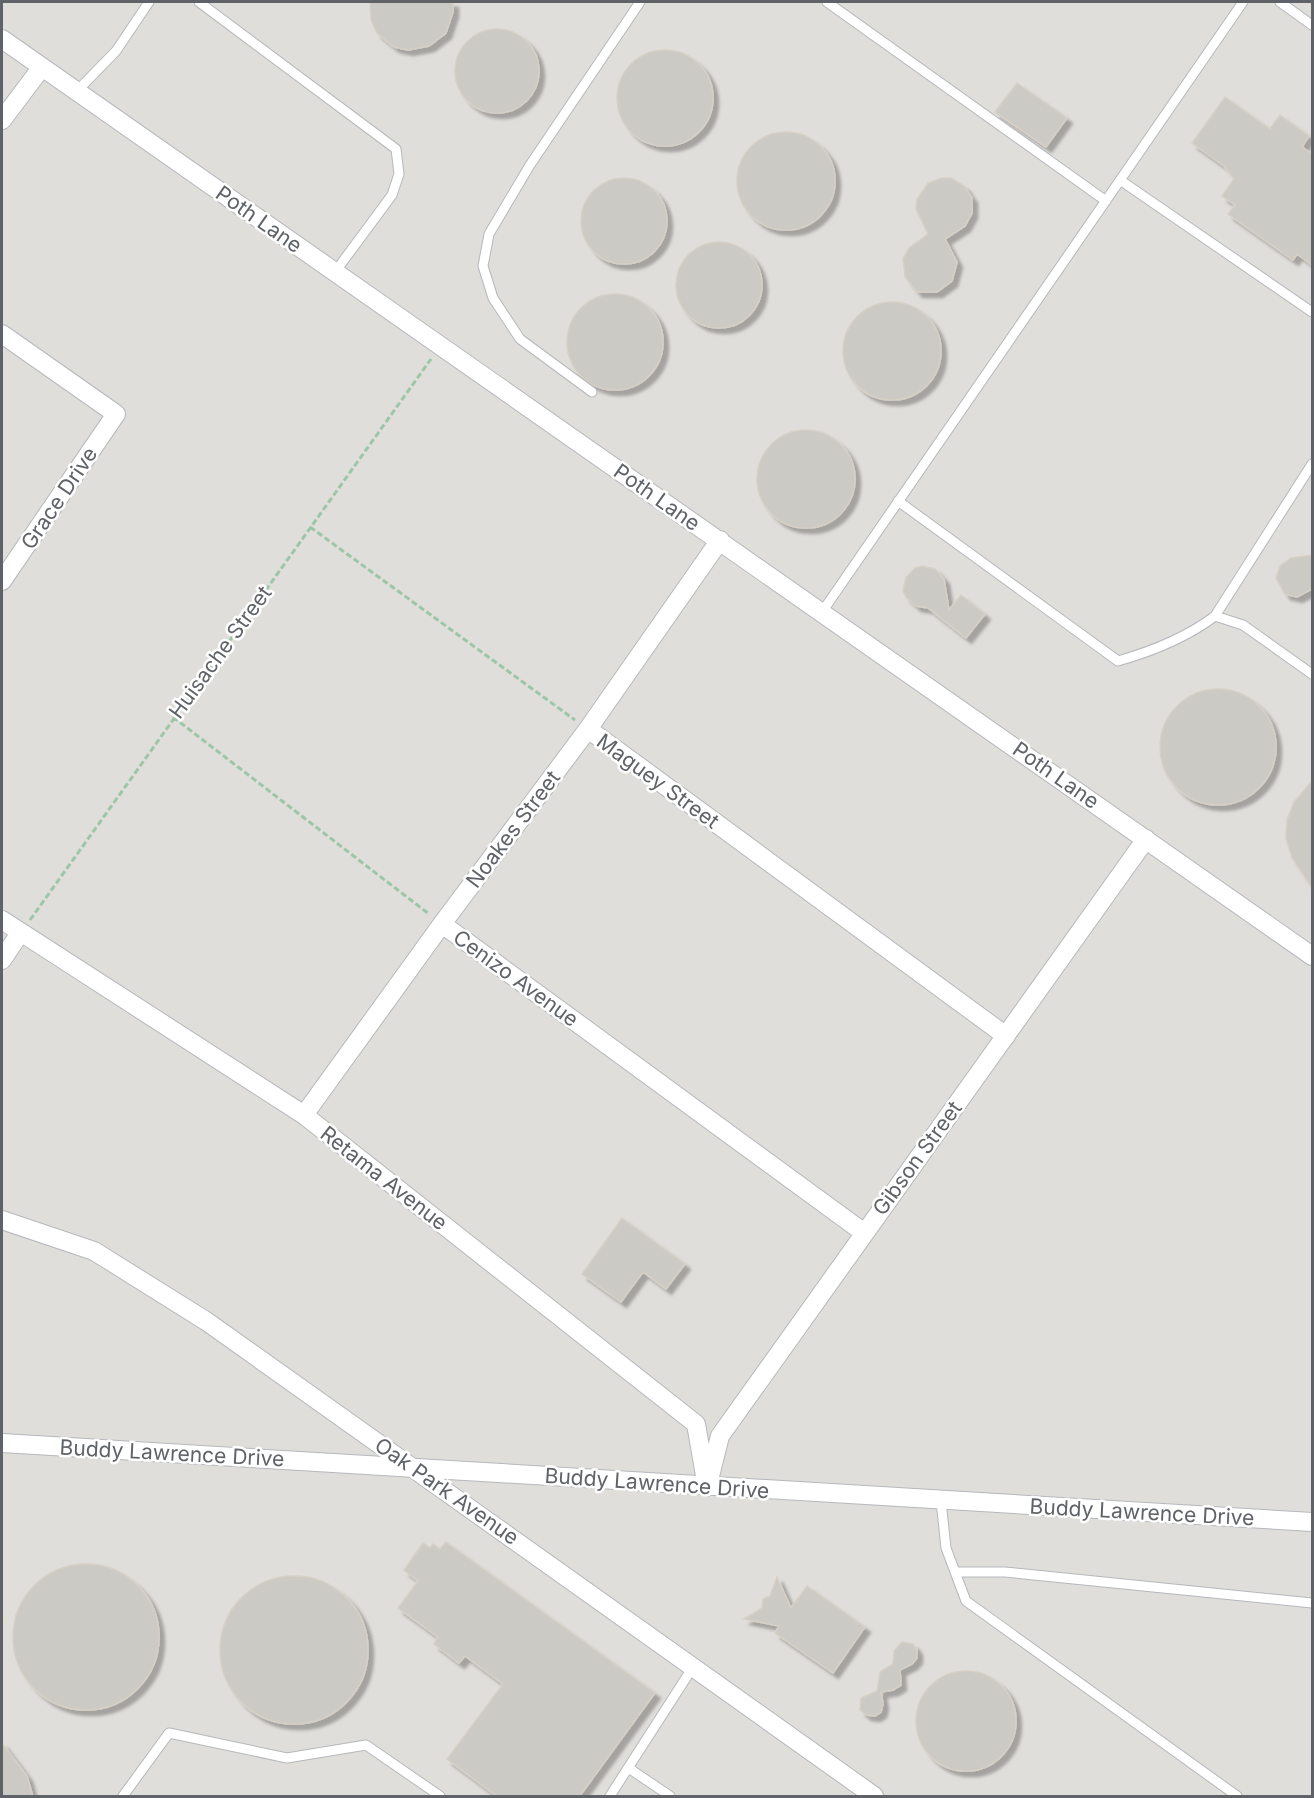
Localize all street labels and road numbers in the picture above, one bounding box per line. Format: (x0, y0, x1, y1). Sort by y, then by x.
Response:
street label: Poth Lane (211, 180, 307, 258)
street label: Grace Drive (16, 442, 102, 554)
street label: Poth Lane (609, 458, 705, 536)
street label: Huisache Street (164, 581, 277, 723)
street label: Maguey Street (592, 728, 724, 834)
street label: Poth Lane (1008, 736, 1104, 814)
street label: Noakes Street (461, 765, 565, 892)
street label: Cenizo Avenue (449, 924, 583, 1032)
street label: Gibson Street (867, 1096, 967, 1220)
street label: Retama Avenue (316, 1121, 452, 1235)
street label: Oak Park Avenue (370, 1432, 524, 1550)
street label: Buddy Lawrence Drive (59, 1435, 285, 1471)
street label: Buddy Lawrence Drive (544, 1463, 770, 1503)
street label: Buddy Lawrence Drive (1029, 1494, 1255, 1530)

